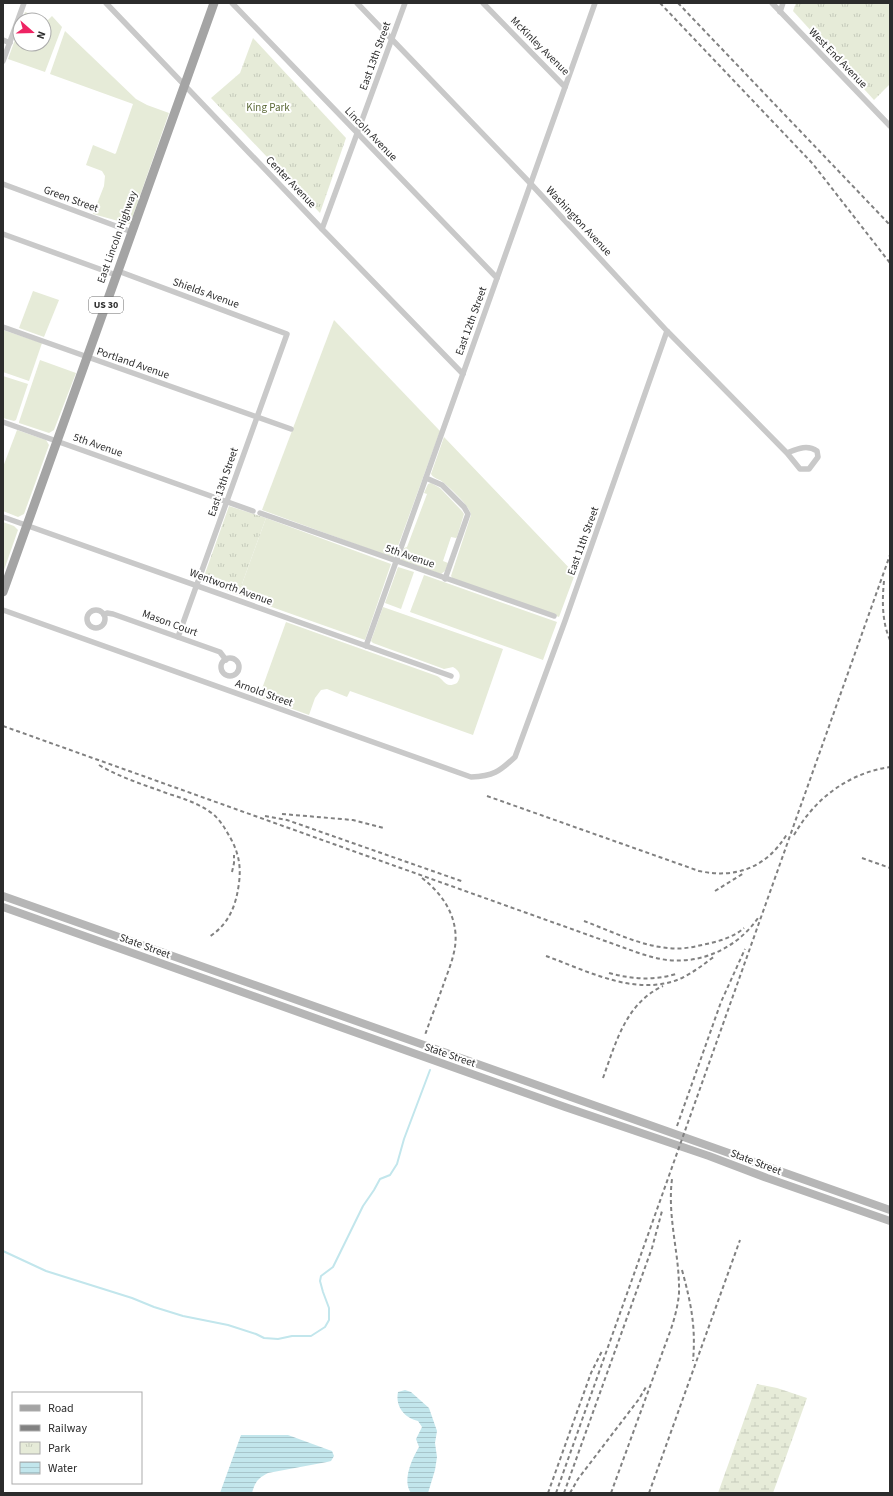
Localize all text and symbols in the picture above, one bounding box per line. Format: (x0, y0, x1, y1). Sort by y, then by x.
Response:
north arrow (12, 12, 52, 52)
street label: McKinley Avenue (507, 13, 573, 79)
street label: East 13th Street (356, 19, 394, 92)
street label: West End Avenue (805, 25, 871, 92)
text: N (33, 29, 49, 41)
park label: King Park (246, 100, 290, 115)
street label: Lincoln Avenue (341, 104, 401, 165)
street label: Center Avenue (262, 153, 320, 212)
street label: Green Street (42, 182, 101, 216)
street label: Washington Avenue (543, 183, 616, 260)
street label: East Lincoln Highway (93, 189, 141, 285)
street label: Shields Avenue (171, 274, 242, 312)
street label: East 12th Street (452, 284, 490, 357)
road number: US 30 (89, 297, 123, 313)
street label: Portland Avenue (95, 344, 172, 383)
street label: 5th Avenue (71, 430, 125, 461)
street label: East 13th Street (204, 445, 242, 519)
street label: East 11th Street (564, 504, 602, 577)
street label: 5th Avenue (383, 541, 437, 572)
street label: Wentworth Avenue (187, 565, 275, 609)
street label: Mason Court (140, 606, 200, 640)
street label: Arnold Street (233, 676, 295, 710)
street label: State Street (117, 930, 173, 962)
street label: State Street (422, 1039, 478, 1071)
street label: State Street (728, 1145, 784, 1179)
legend (12, 1392, 142, 1484)
text: Road (48, 1400, 74, 1417)
text: Railway (48, 1420, 87, 1437)
text: Park (48, 1440, 70, 1457)
text: Water (48, 1460, 78, 1477)

